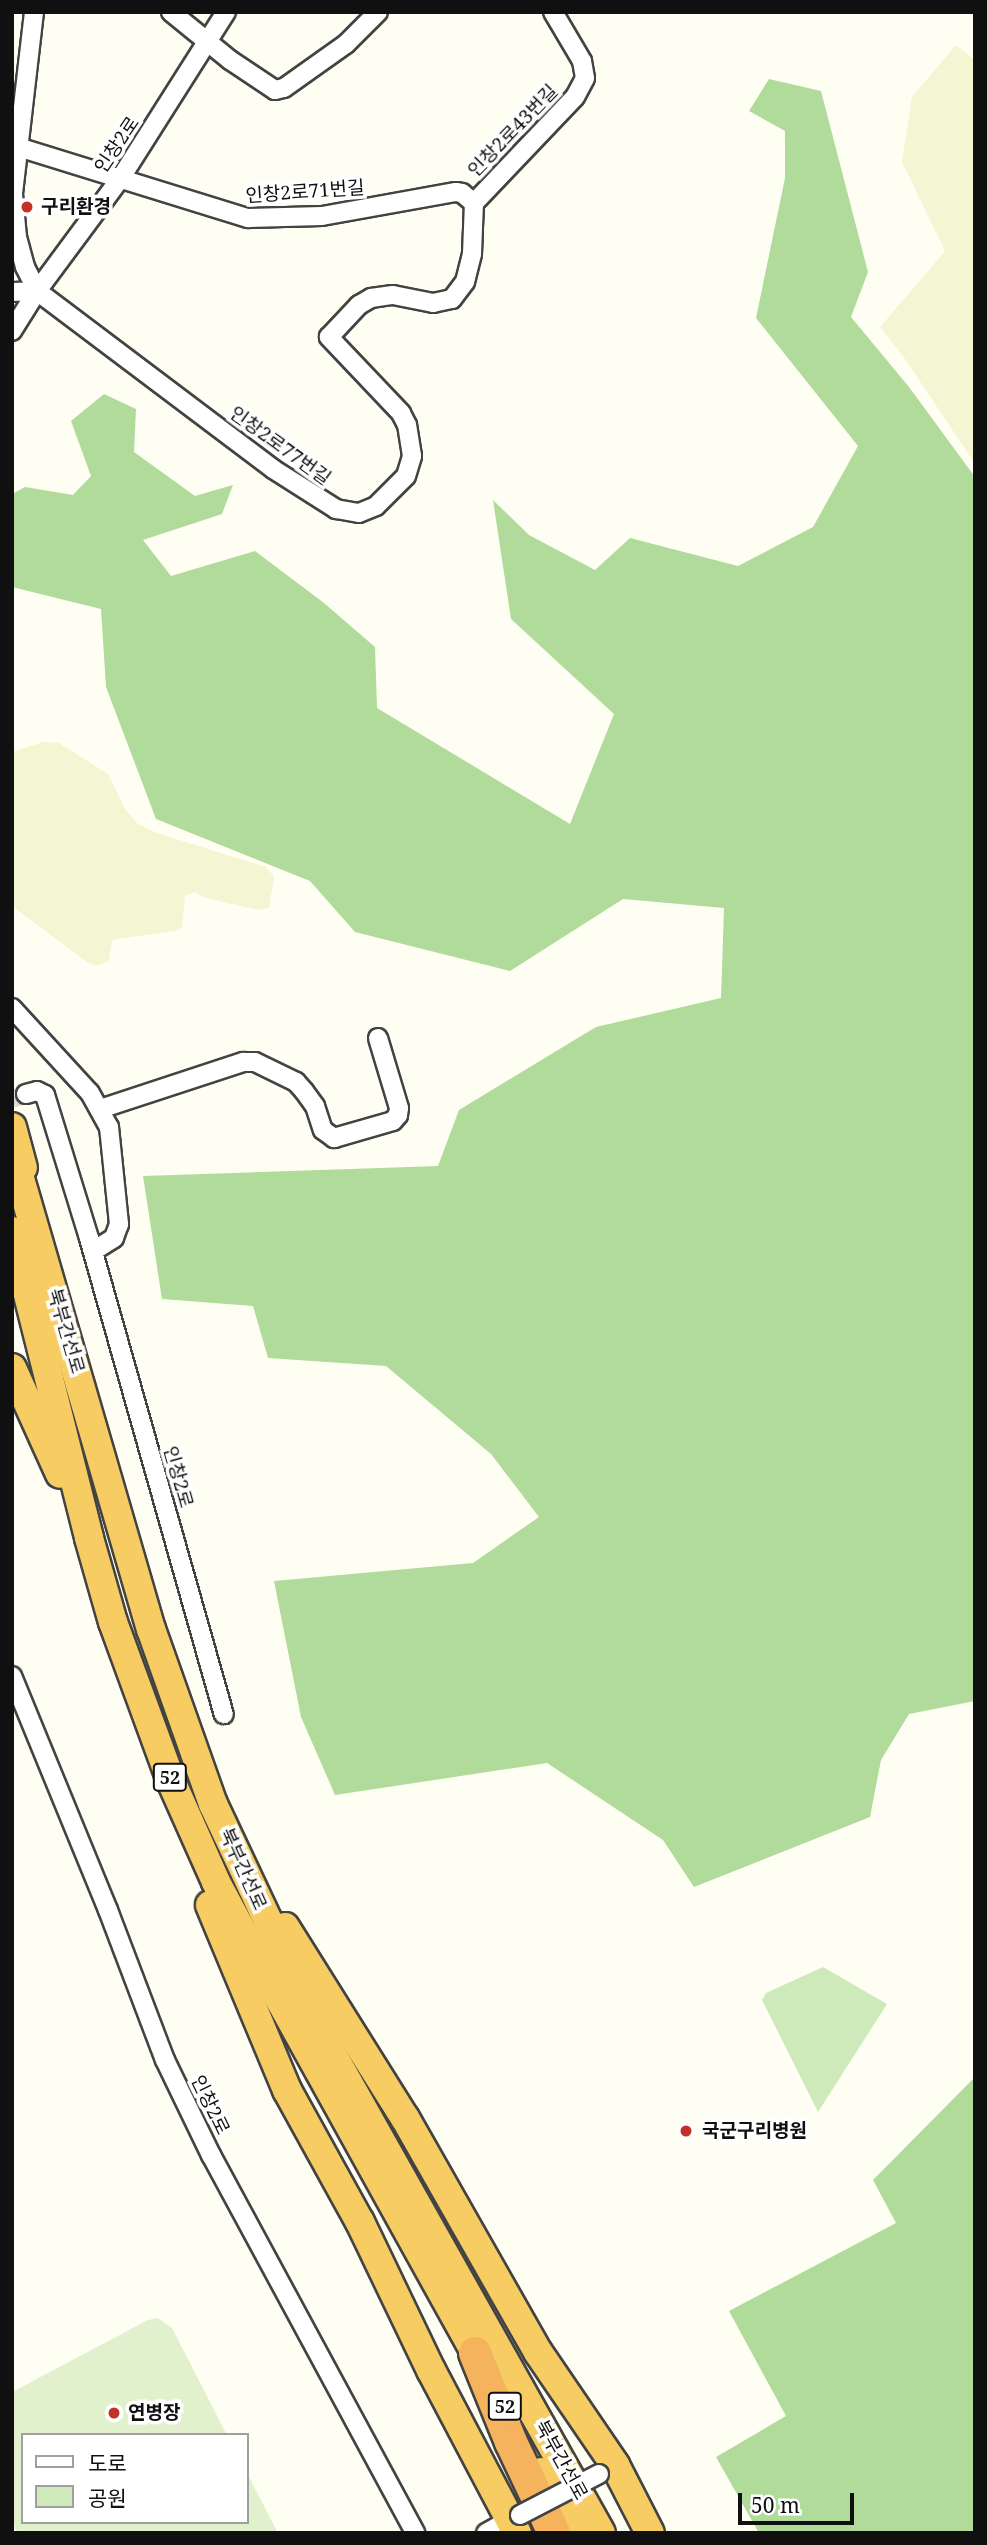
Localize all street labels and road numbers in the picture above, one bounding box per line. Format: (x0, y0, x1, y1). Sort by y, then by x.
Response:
street label: 인창2로43번길 (463, 80, 563, 182)
street label: 인창2로 (90, 112, 144, 178)
street label: 인창2로71번길 (245, 176, 365, 208)
street label: 인창2로77번길 (225, 402, 335, 490)
street label: 북부간선로 (43, 1286, 89, 1376)
street label: 인창2로 (158, 1444, 198, 1510)
road number: 52 (152, 1762, 188, 1792)
street label: 북부간선로 (215, 1824, 271, 1914)
street label: 인창2로 (186, 2072, 234, 2138)
road number: 52 (488, 2392, 522, 2420)
street label: 북부간선로 (530, 2416, 592, 2504)

